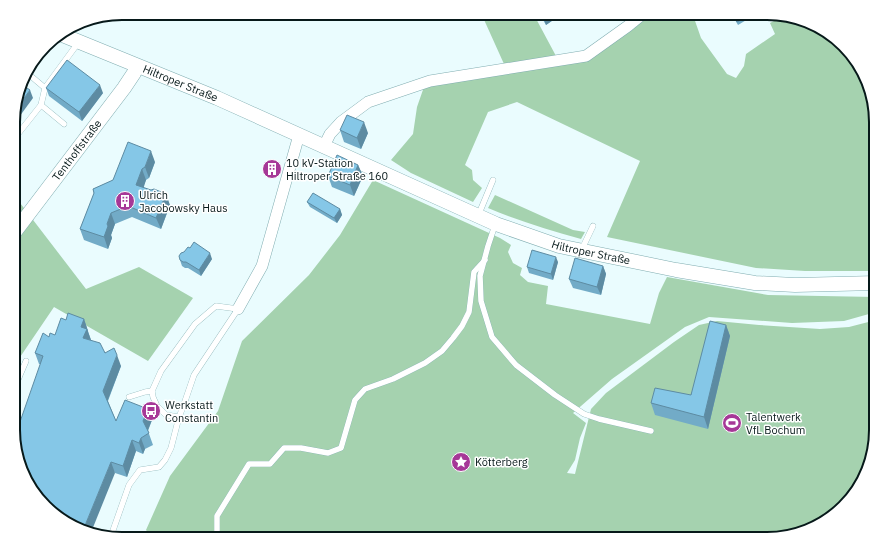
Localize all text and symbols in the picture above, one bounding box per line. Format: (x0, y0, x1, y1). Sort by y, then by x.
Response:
street label: Hiltroper Straße (141, 62, 220, 105)
street label: Tenthoffstraße (49, 117, 105, 184)
place label: 10 kV-Station Hiltroper Straße 160 (286, 156, 388, 183)
building icon: 10 kV-Station Hiltroper Straße 160 (261, 158, 283, 180)
place label: Ulrich Jacobowsky Haus (139, 188, 228, 215)
building icon: Ulrich Jacobowsky Haus (114, 190, 136, 212)
street label: Hiltroper Straße (550, 237, 631, 267)
place label: Werkstatt Constantin (165, 398, 218, 425)
bus stop icon: Werkstatt Constantin (140, 400, 162, 422)
place label: Talentwerk VfL Bochum (746, 410, 805, 437)
sports icon: Talentwerk VfL Bochum (721, 412, 743, 434)
place icon: Kötterberg (450, 451, 472, 473)
place label: Kötterberg (475, 455, 528, 469)

